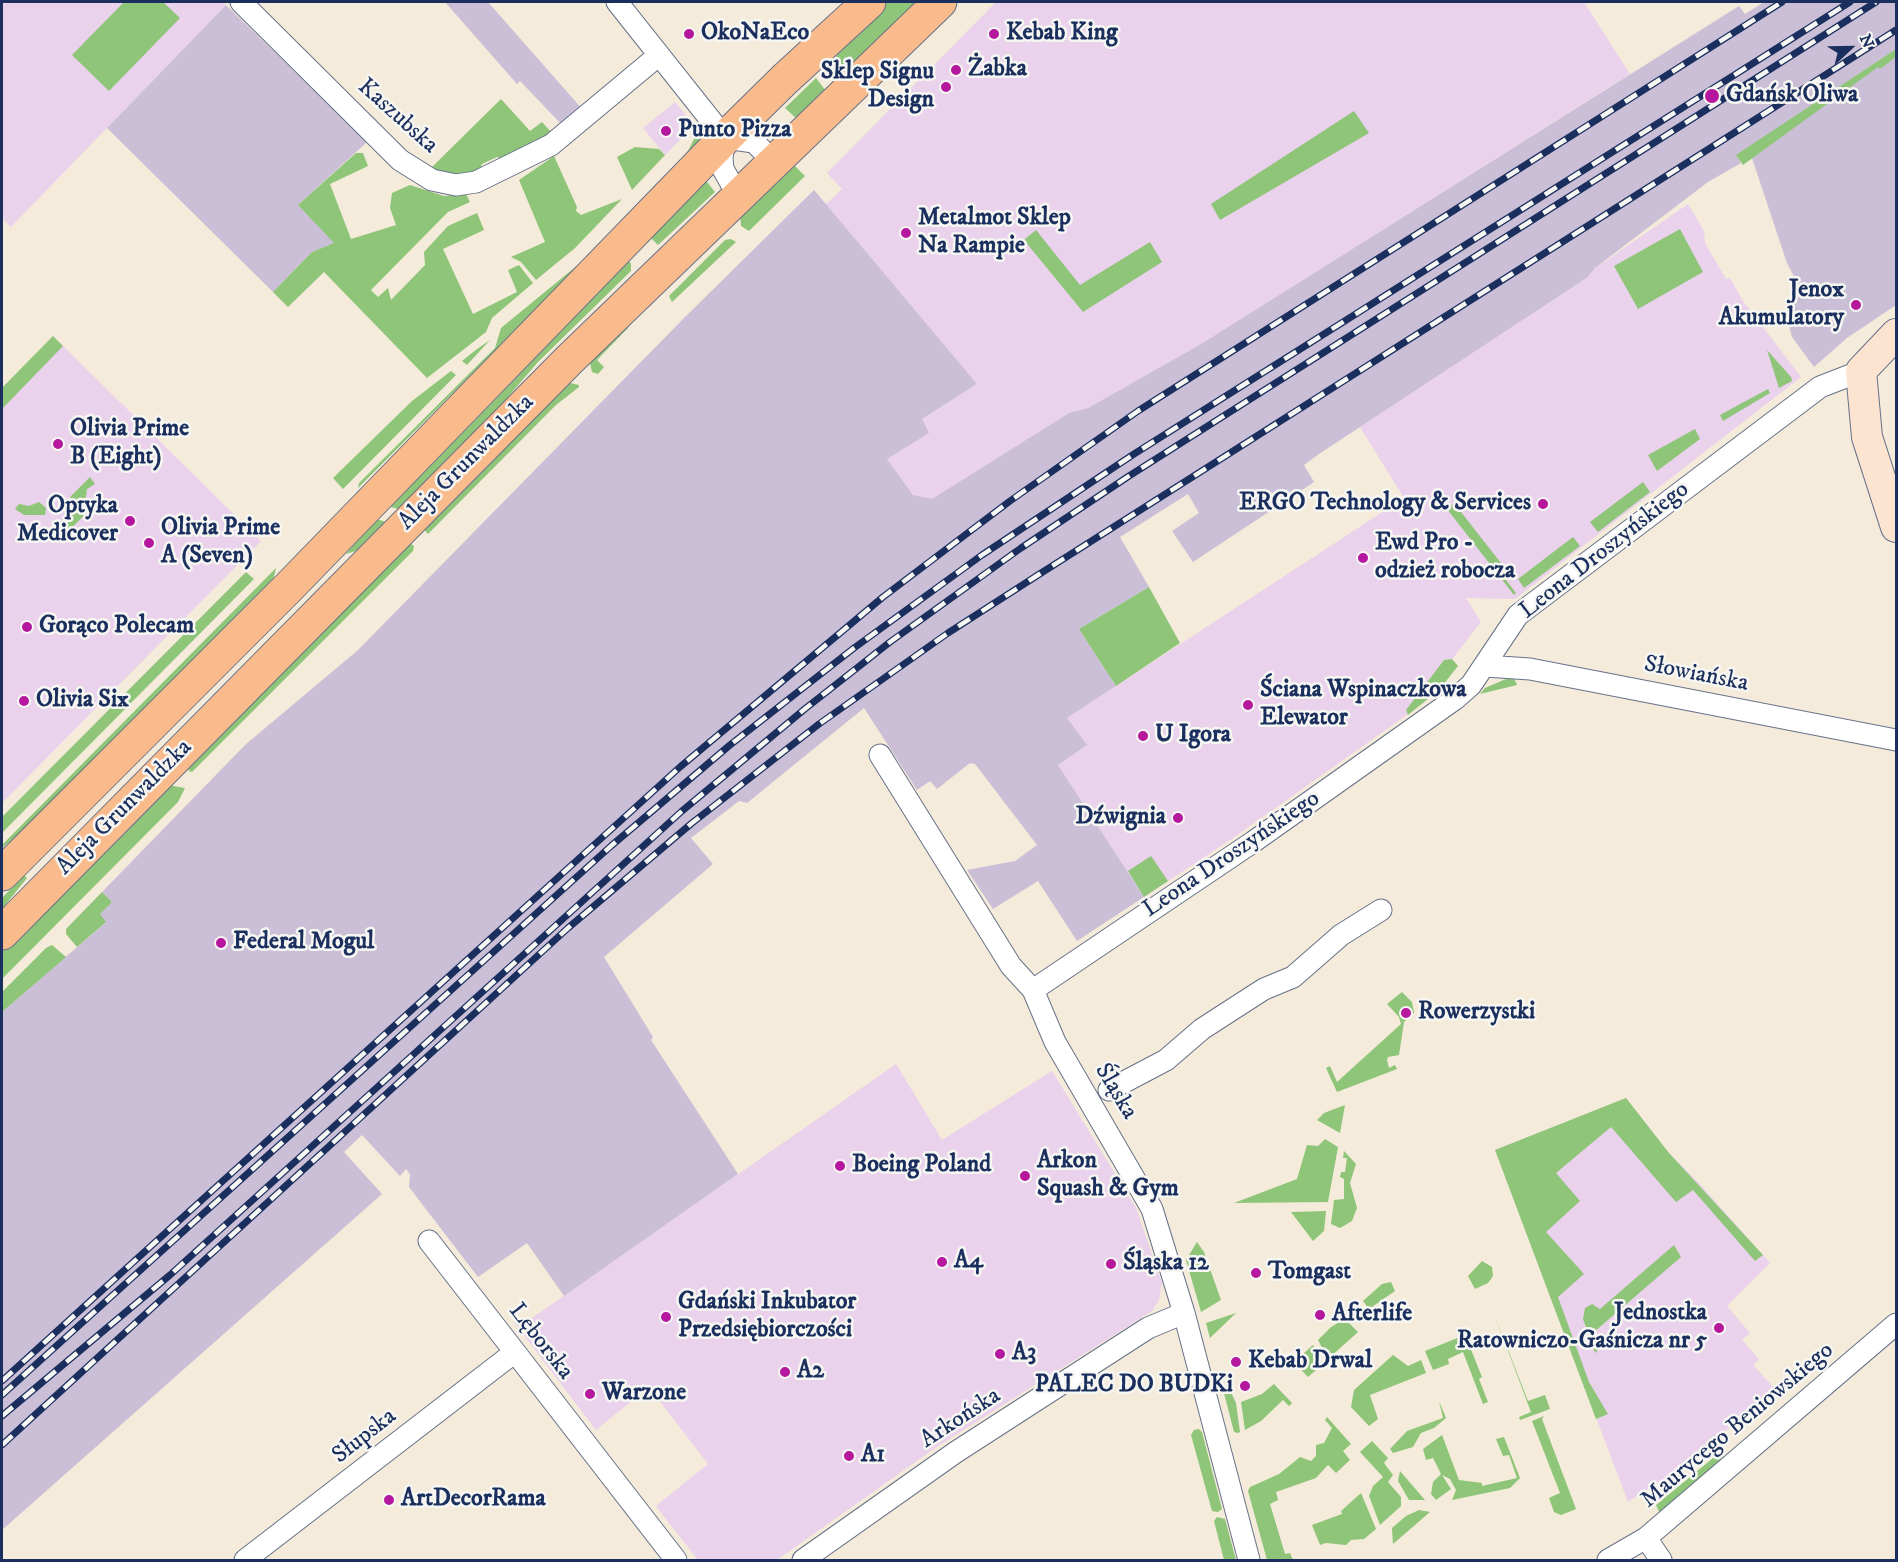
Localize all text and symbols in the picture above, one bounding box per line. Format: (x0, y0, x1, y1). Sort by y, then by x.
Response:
north arrow (1820, 18, 1880, 78)
place label: OkoNaEco (701, 20, 809, 48)
place label: Kebab King (1006, 20, 1118, 48)
marker: OkoNaEco (682, 27, 696, 41)
marker: Kebab King (987, 27, 1001, 41)
text: N (1855, 31, 1878, 51)
place label: Żabka (968, 56, 1027, 84)
place label: Sklep Signu Design (821, 59, 934, 115)
marker: Żabka (949, 63, 963, 77)
street label: Kaszubska (351, 73, 443, 161)
marker: Sklep Signu Design (939, 80, 953, 94)
place label: Gdańsk Oliwa (1726, 82, 1858, 110)
marker: Gdańsk Oliwa (1703, 87, 1721, 105)
place label: Punto Pizza (678, 117, 792, 145)
marker: Punto Pizza (659, 124, 673, 138)
place label: Metalmot Sklep Na Rampie (918, 205, 1071, 261)
marker: Metalmot Sklep Na Rampie (899, 226, 913, 240)
place label: Jenox Akumulatory (1719, 277, 1844, 333)
marker: Jenox Akumulatory (1849, 298, 1863, 312)
street label: Aleja Grunwaldzka (393, 389, 541, 537)
place label: Olivia Prime B (Eight) (70, 416, 189, 472)
marker: Olivia Prime B (Eight) (51, 437, 65, 451)
street label: Leona Droszyńskiego (1515, 476, 1695, 626)
place label: ERGO Technology & Services (1239, 490, 1531, 518)
place label: Optyka Medicover (17, 493, 118, 549)
marker: ERGO Technology & Services (1536, 497, 1550, 511)
marker: Optyka Medicover (123, 514, 137, 528)
place label: Olivia Prime A (Seven) (161, 515, 280, 571)
place label: Ewd Pro - odzież robocza (1375, 530, 1515, 586)
marker: Olivia Prime A (Seven) (142, 536, 156, 550)
marker: Ewd Pro - odzież robocza (1356, 551, 1370, 565)
place label: Gorąco Polecam (39, 613, 194, 641)
marker: Gorąco Polecam (20, 620, 34, 634)
street label: Słowiańska (1641, 651, 1751, 699)
place label: Ściana Wspinaczkowa Elewator (1260, 677, 1466, 733)
place label: Olivia Six (36, 687, 129, 715)
marker: Olivia Six (17, 694, 31, 708)
marker: Ściana Wspinaczkowa Elewator (1241, 698, 1255, 712)
place label: U Igora (1155, 722, 1231, 750)
marker: U Igora (1136, 729, 1150, 743)
street label: Aleja Grunwaldzka (51, 734, 199, 882)
street label: Leona Droszyńskiego (1138, 785, 1326, 925)
place label: Dźwignia (1076, 804, 1166, 832)
marker: Dźwignia (1171, 811, 1185, 825)
place label: Federal Mogul (233, 929, 374, 957)
marker: Federal Mogul (214, 936, 228, 950)
place label: Rowerzystki (1418, 999, 1535, 1027)
marker: Rowerzystki (1399, 1006, 1413, 1020)
street label: Śląska (1087, 1059, 1143, 1125)
place label: Arkon Squash & Gym (1037, 1148, 1179, 1204)
place label: Boeing Poland (852, 1152, 991, 1180)
marker: Boeing Poland (833, 1159, 847, 1173)
marker: Arkon Squash & Gym (1018, 1169, 1032, 1183)
place label: A4 (954, 1248, 983, 1276)
place label: Śląska 12 (1123, 1250, 1209, 1278)
marker: A4 (935, 1255, 949, 1269)
marker: Śląska 12 (1104, 1257, 1118, 1271)
place label: Tomgast (1268, 1259, 1351, 1287)
marker: Tomgast (1249, 1266, 1263, 1280)
place label: Gdański Inkubator Przedsiębiorczości (678, 1289, 856, 1345)
street label: Lęborska (501, 1298, 579, 1386)
place label: Jednostka Ratowniczo-Gaśnicza nr 5 (1457, 1300, 1707, 1356)
place label: Afterlife (1332, 1301, 1412, 1329)
marker: Afterlife (1313, 1308, 1327, 1322)
marker: Gdański Inkubator Przedsiębiorczości (659, 1310, 673, 1324)
marker: Jednostka Ratowniczo-Gaśnicza nr 5 (1712, 1321, 1726, 1335)
street label: Maurycego Beniowskiego (1636, 1337, 1840, 1515)
place label: A3 (1012, 1340, 1036, 1368)
marker: A3 (993, 1347, 1007, 1361)
place label: Kebab Drwal (1248, 1348, 1372, 1376)
marker: Kebab Drwal (1229, 1355, 1243, 1369)
place label: A2 (797, 1358, 824, 1386)
marker: A2 (778, 1365, 792, 1379)
place label: PALEC DO BUDKi (1035, 1372, 1233, 1400)
marker: PALEC DO BUDKi (1238, 1379, 1252, 1393)
place label: Warzone (602, 1380, 686, 1408)
street label: Arkońska (915, 1382, 1007, 1456)
marker: Warzone (583, 1387, 597, 1401)
street label: Słupska (327, 1403, 403, 1471)
place label: A1 (861, 1442, 885, 1470)
marker: A1 (842, 1449, 856, 1463)
place label: ArtDecorRama (401, 1486, 546, 1514)
marker: ArtDecorRama (382, 1493, 396, 1507)

